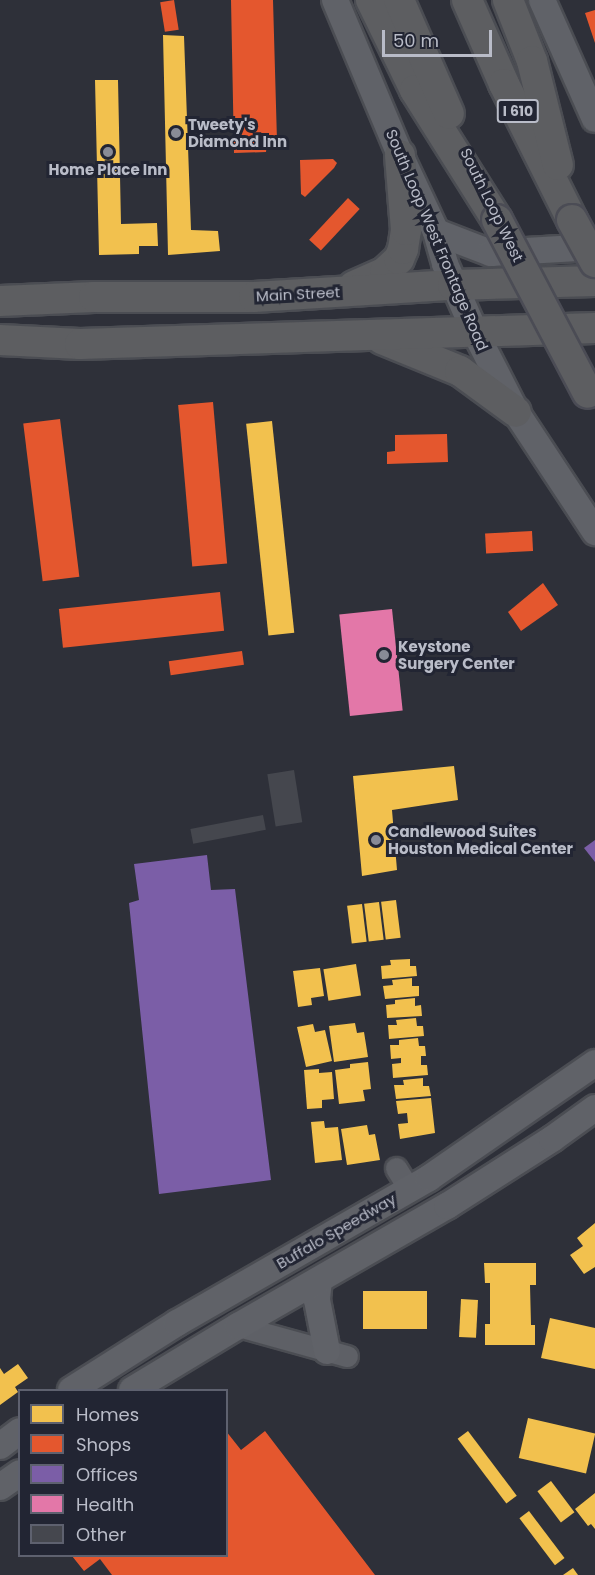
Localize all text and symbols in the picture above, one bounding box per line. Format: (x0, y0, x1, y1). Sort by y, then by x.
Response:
scale bar (385, 18, 494, 56)
text: 50 m (393, 28, 439, 53)
road number: I 610 (496, 100, 540, 122)
place label: Tweety's Diamond Inn (188, 115, 287, 150)
marker: Tweety's Diamond Inn (169, 126, 183, 140)
street label: South Loop West Frontage Road (382, 127, 492, 353)
marker: Home Place Inn (101, 145, 115, 159)
street label: South Loop West (457, 145, 527, 265)
place label: Home Place Inn (49, 161, 167, 179)
street label: Main Street (255, 283, 341, 305)
place label: Keystone Surgery Center (398, 637, 515, 672)
marker: Keystone Surgery Center (375, 646, 393, 664)
place label: Candlewood Suites Houston Medical Center (388, 822, 573, 857)
marker: Candlewood Suites Houston Medical Center (369, 833, 383, 847)
street label: Buffalo Speedway (273, 1190, 399, 1272)
legend (18, 1389, 228, 1557)
text: Homes (76, 1402, 139, 1427)
text: Shops (76, 1432, 131, 1457)
text: Offices (76, 1462, 138, 1487)
text: Health (76, 1492, 134, 1517)
text: Other (76, 1522, 126, 1547)

